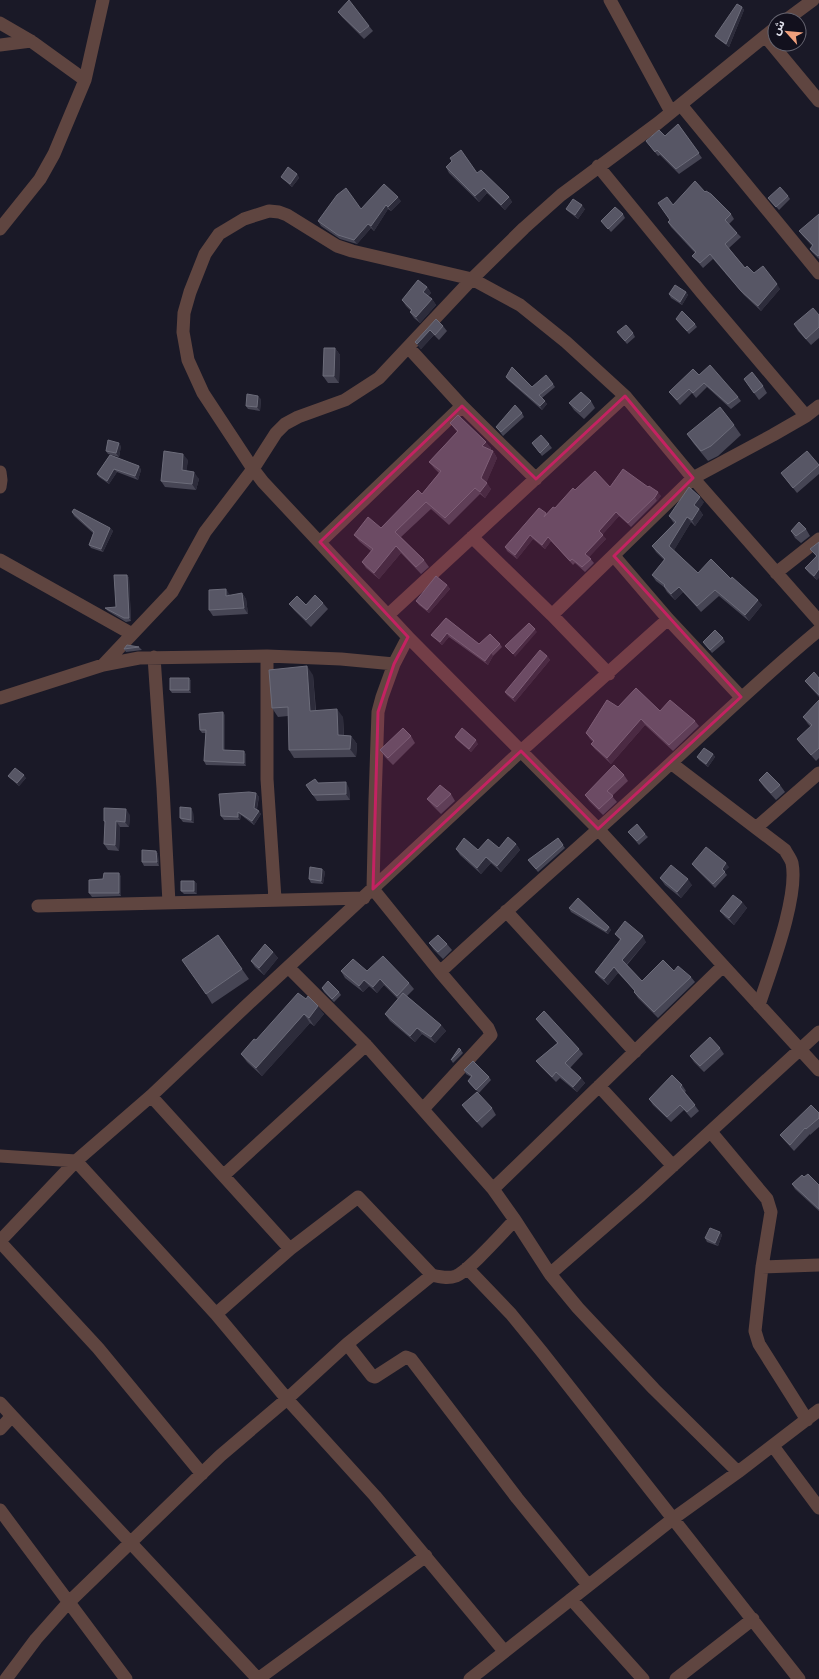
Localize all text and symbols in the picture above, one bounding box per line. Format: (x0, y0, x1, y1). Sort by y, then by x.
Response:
north arrow (767, 12, 807, 52)
text: ش (768, 18, 788, 37)

